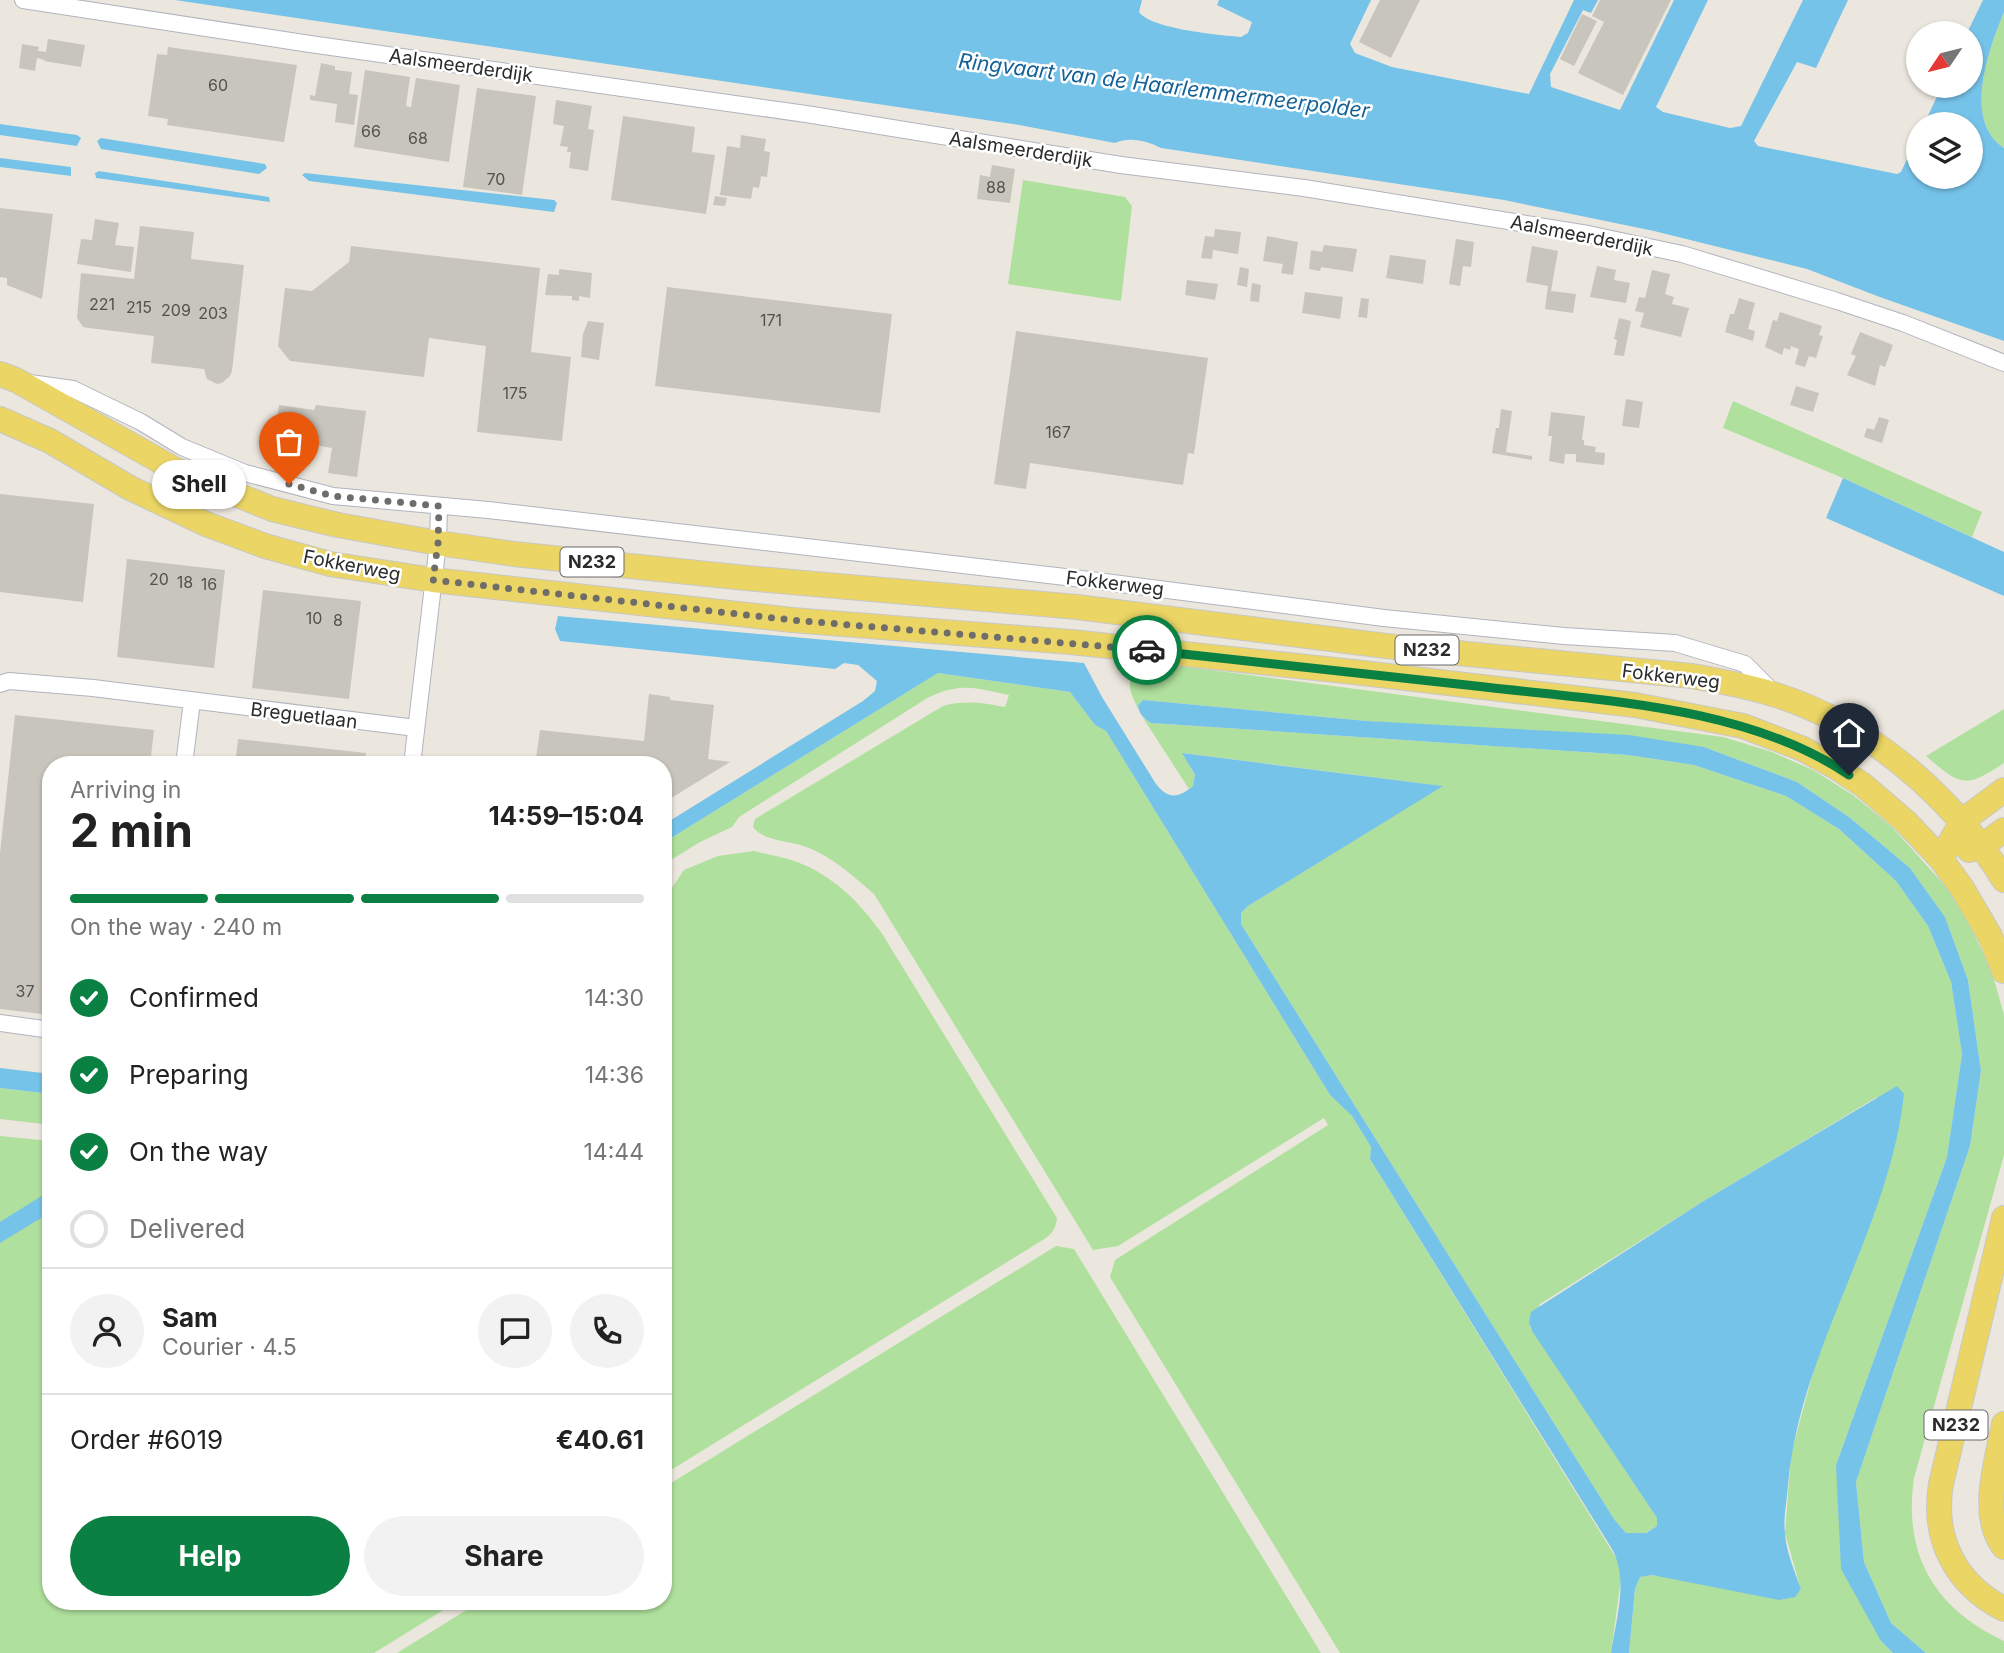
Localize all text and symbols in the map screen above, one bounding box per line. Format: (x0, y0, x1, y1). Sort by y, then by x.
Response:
north arrow (1906, 21, 1983, 98)
map controls (1906, 21, 1983, 189)
street label: Aalsmeerderdijk (388, 44, 535, 87)
water label: Ringvaart van de Haarlemmermeerpolder (957, 48, 1372, 123)
house number: 60 (208, 75, 228, 95)
button: layers (1906, 112, 1983, 189)
house number: 66 (361, 121, 381, 141)
street label: Aalsmeerderdijk (948, 127, 1095, 172)
house number: 68 (408, 128, 428, 148)
house number: 70 (487, 169, 505, 189)
house number: 88 (986, 177, 1006, 197)
street label: Aalsmeerderdijk (1509, 210, 1656, 261)
house number: 221 (89, 294, 115, 314)
house number: 215 (126, 297, 152, 317)
house number: 209 (161, 300, 191, 320)
house number: 203 (198, 303, 228, 323)
house number: 171 (760, 310, 782, 330)
house number: 175 (502, 383, 528, 403)
pin (259, 412, 319, 484)
house number: 167 (1045, 422, 1071, 442)
icon: bag (270, 423, 308, 461)
callout: Shell (152, 460, 247, 508)
text: Shell (171, 470, 227, 498)
street label: Fokkerweg (301, 545, 402, 586)
road number: N232 (560, 548, 624, 576)
street label: Fokkerweg (1065, 566, 1165, 601)
house number: 20 (149, 569, 169, 589)
house number: 18 (177, 572, 193, 592)
house number: 16 (201, 574, 217, 594)
house number: 10 (306, 608, 322, 628)
house number: 8 (333, 610, 343, 630)
courier (1112, 615, 1182, 685)
icon: car (1128, 631, 1166, 669)
road number: N232 (1396, 636, 1458, 664)
street label: Fokkerweg (1621, 659, 1721, 694)
street label: Breguetlaan (249, 698, 359, 733)
pin (1819, 703, 1879, 775)
icon: home (1830, 714, 1868, 752)
text: Arriving in (70, 776, 181, 804)
text: 14:59–15:04 (488, 800, 644, 831)
text: 2 min (70, 802, 193, 858)
text: On the way · 240 m (70, 913, 282, 941)
icon: check (70, 979, 108, 1017)
house number: 37 (16, 981, 34, 1001)
text: Confirmed (129, 982, 259, 1013)
text: 14:30 (584, 984, 644, 1012)
icon: check (70, 1056, 108, 1094)
text: Preparing (129, 1059, 249, 1090)
text: 14:36 (585, 1061, 644, 1089)
icon: check (70, 1133, 108, 1171)
text: On the way (129, 1136, 268, 1167)
text: 14:44 (583, 1138, 644, 1166)
text: Delivered (129, 1213, 245, 1244)
button: person (70, 1294, 144, 1368)
button: chat (478, 1294, 552, 1368)
button: phone (570, 1294, 644, 1368)
text: Sam (162, 1302, 218, 1333)
text: Courier · 4.5 (162, 1333, 297, 1361)
road number: N232 (1924, 1410, 1988, 1440)
text: Order #6019 (70, 1424, 223, 1455)
text: €40.61 (556, 1424, 644, 1455)
button: Help (70, 1516, 350, 1596)
button: Share (364, 1516, 644, 1596)

